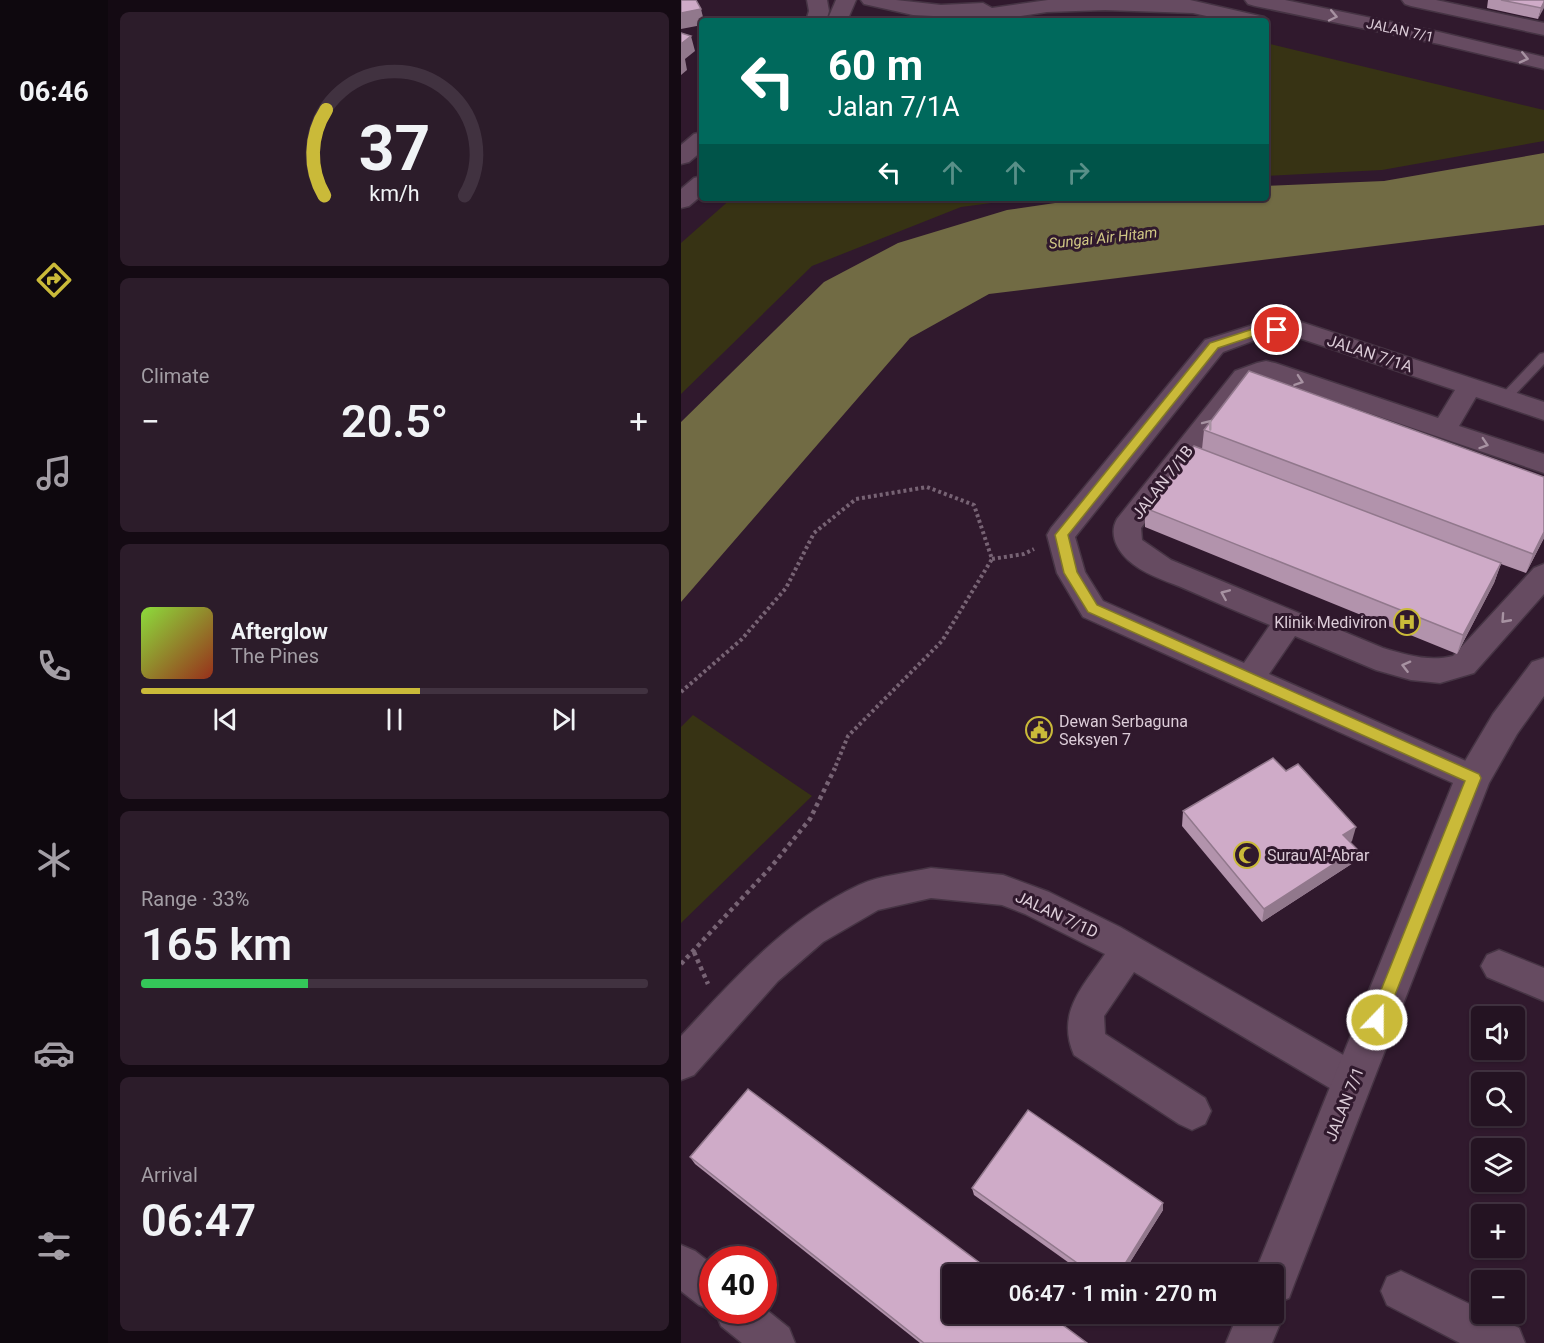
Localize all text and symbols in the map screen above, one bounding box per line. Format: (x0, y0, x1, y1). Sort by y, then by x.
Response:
one-way arrow (1328, 9, 1338, 22)
street label: JALAN 7/1 (1365, 15, 1435, 45)
text: 60 m (828, 41, 923, 90)
icon: left (729, 42, 807, 120)
one-way arrow (1518, 51, 1528, 64)
text: 06:46 (19, 76, 89, 108)
text: Jalan 7/1A (828, 91, 960, 123)
text: 37 (359, 112, 430, 185)
icon: left (873, 156, 906, 189)
icon: ahead (936, 156, 969, 189)
icon: ahead (999, 156, 1032, 189)
icon: right (1062, 156, 1095, 189)
text: km/h (369, 181, 420, 206)
water label: Sungai Air Hitam (1048, 223, 1158, 253)
icon: directions (33, 259, 75, 301)
pin (1251, 304, 1302, 355)
icon: arrive (1260, 313, 1293, 346)
street label: JALAN 7/1A (1325, 331, 1415, 376)
text: Climate (141, 364, 209, 388)
one-way arrow (1293, 373, 1304, 386)
text: 20.5° (341, 395, 448, 448)
text: − (141, 402, 160, 441)
text: + (629, 402, 648, 441)
one-way arrow (1200, 420, 1211, 431)
one-way arrow (1478, 437, 1489, 449)
street label: JALAN 7/1B (1128, 442, 1197, 523)
icon: music (33, 452, 75, 494)
one-way arrow (1220, 589, 1231, 601)
hospital icon: Klinik Mediviron (1392, 607, 1422, 637)
one-way arrow (1501, 612, 1512, 623)
place label: Klinik Mediviron (1274, 613, 1387, 632)
text: Afterglow (231, 619, 328, 644)
text: The Pines (231, 644, 319, 668)
icon: phone (33, 645, 75, 687)
one-way arrow (1401, 661, 1411, 674)
icon: previous (209, 703, 242, 736)
icon: pause (378, 703, 411, 736)
icon: next (547, 703, 580, 736)
place label: Dewan Serbaguna Seksyen 7 (1059, 712, 1188, 749)
public building icon: Dewan Serbaguna Seksyen 7 (1024, 715, 1054, 745)
icon: climate (33, 839, 75, 881)
mosque icon: Surau Al-Abrar (1232, 840, 1262, 870)
place label: Surau Al-Abrar (1267, 846, 1370, 865)
text: Range · 33% (141, 887, 249, 911)
street label: JALAN 7/1D (1013, 887, 1101, 942)
text: 165 km (141, 918, 292, 971)
position arrow (1345, 988, 1409, 1052)
map controls (1471, 1006, 1525, 1324)
button: sound (1471, 1006, 1525, 1060)
icon: car (33, 1032, 75, 1074)
street label: JALAN 7/1 (1321, 1064, 1368, 1144)
button: search (1471, 1072, 1525, 1126)
button: layers (1471, 1138, 1525, 1192)
text: Arrival (141, 1163, 198, 1187)
text: 06:47 (141, 1194, 256, 1247)
button: + (1471, 1204, 1525, 1258)
icon: filters (33, 1225, 75, 1267)
speed limit sign: 40 (699, 1246, 777, 1324)
button: − (1471, 1270, 1525, 1324)
text: 06:47 · 1 min · 270 m (1009, 1281, 1217, 1306)

